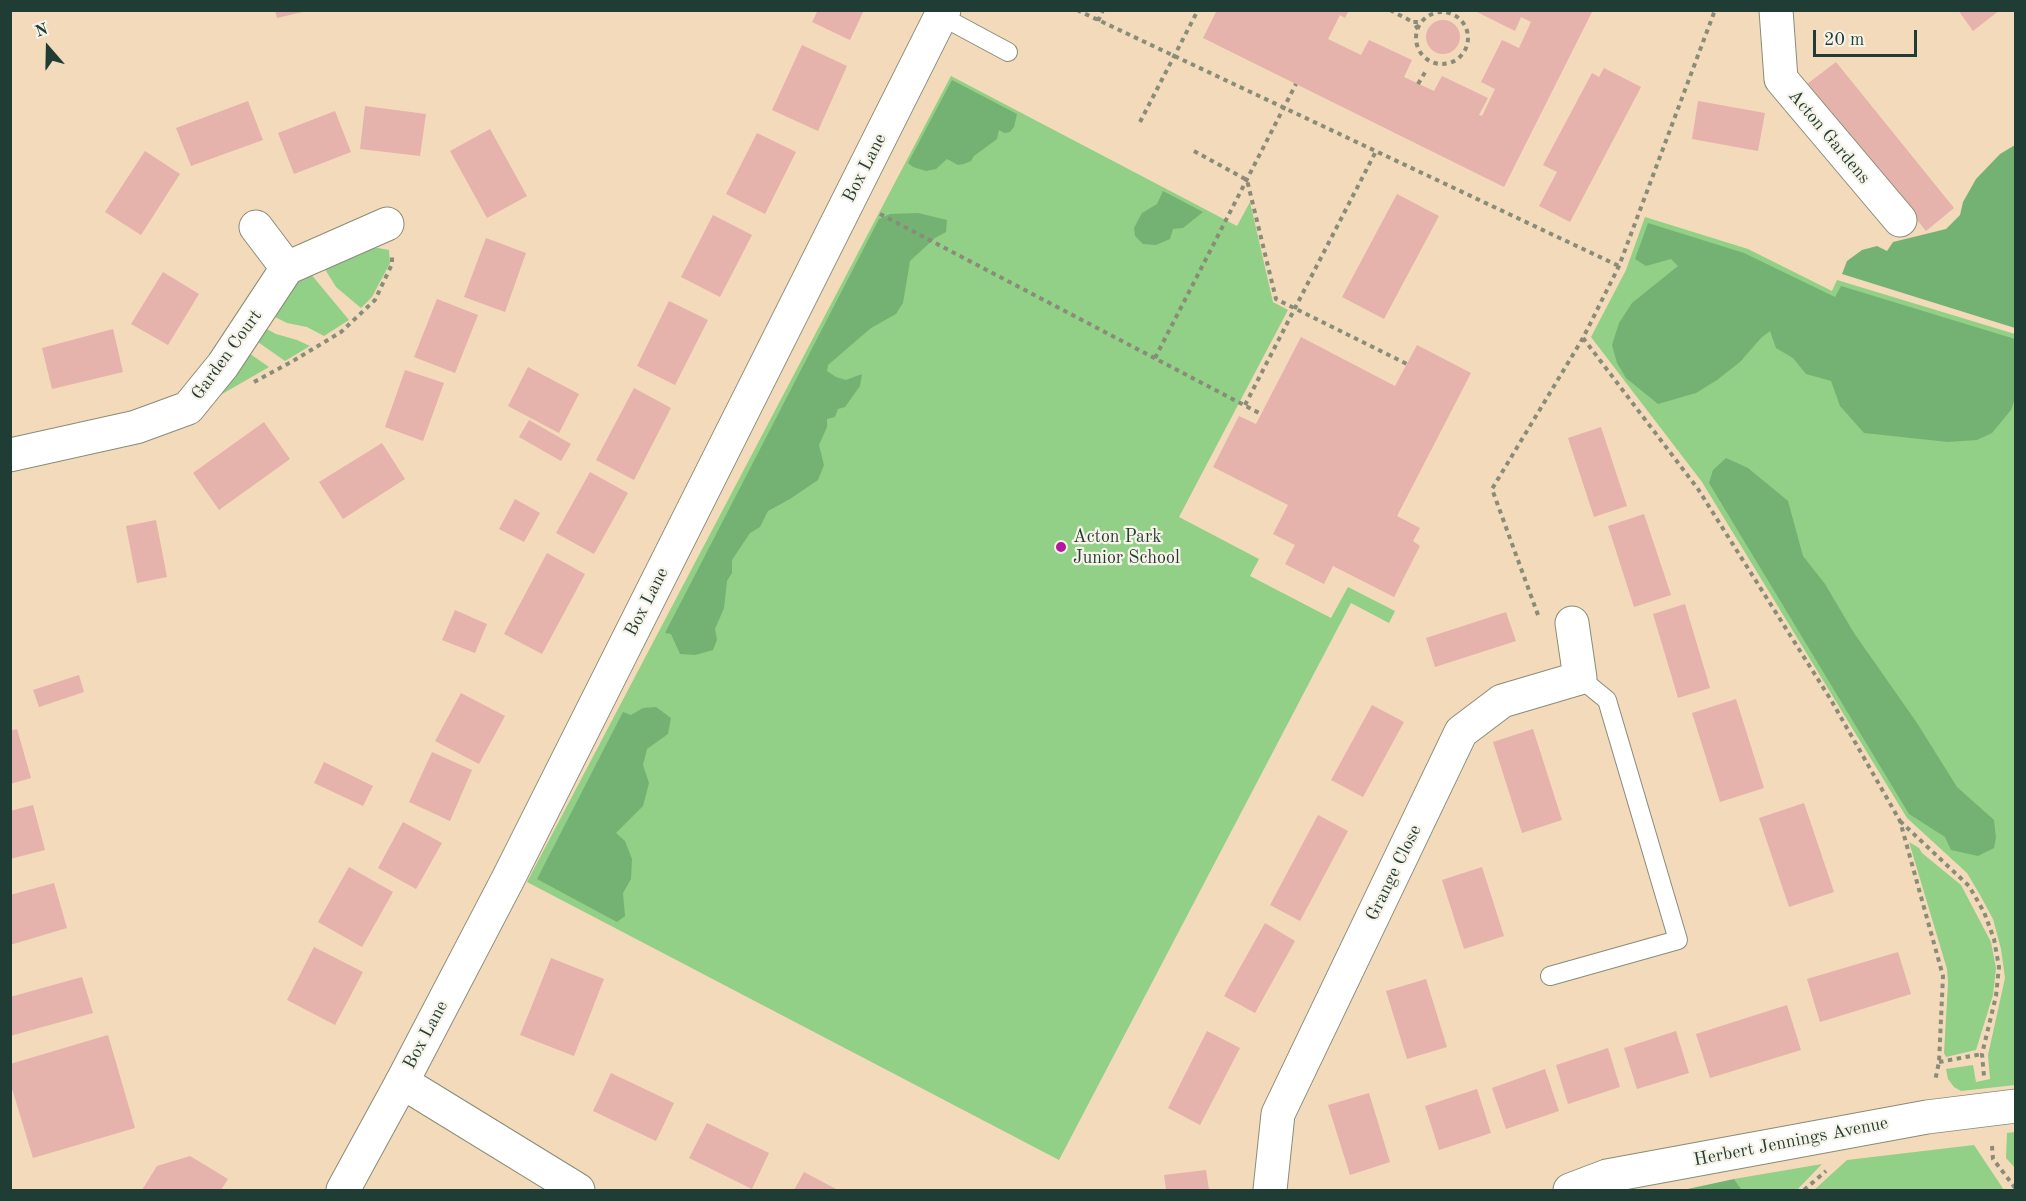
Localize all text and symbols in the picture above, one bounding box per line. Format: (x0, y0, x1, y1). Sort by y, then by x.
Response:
north arrow (18, 18, 78, 78)
scale bar (1816, 18, 1920, 56)
text: N (33, 21, 50, 41)
text: 20 m (1824, 31, 1864, 49)
street label: Acton Gardens (1783, 86, 1875, 188)
street label: Box Lane (839, 130, 891, 206)
street label: Garden Court (187, 306, 267, 404)
place label: Acton Park Junior School (1073, 526, 1180, 568)
marker: Acton Park Junior School (1054, 540, 1068, 554)
street label: Box Lane (621, 564, 673, 640)
street label: Grange Close (1362, 822, 1426, 924)
street label: Box Lane (399, 997, 453, 1073)
street label: Herbert Jennings Avenue (1692, 1113, 1890, 1171)

